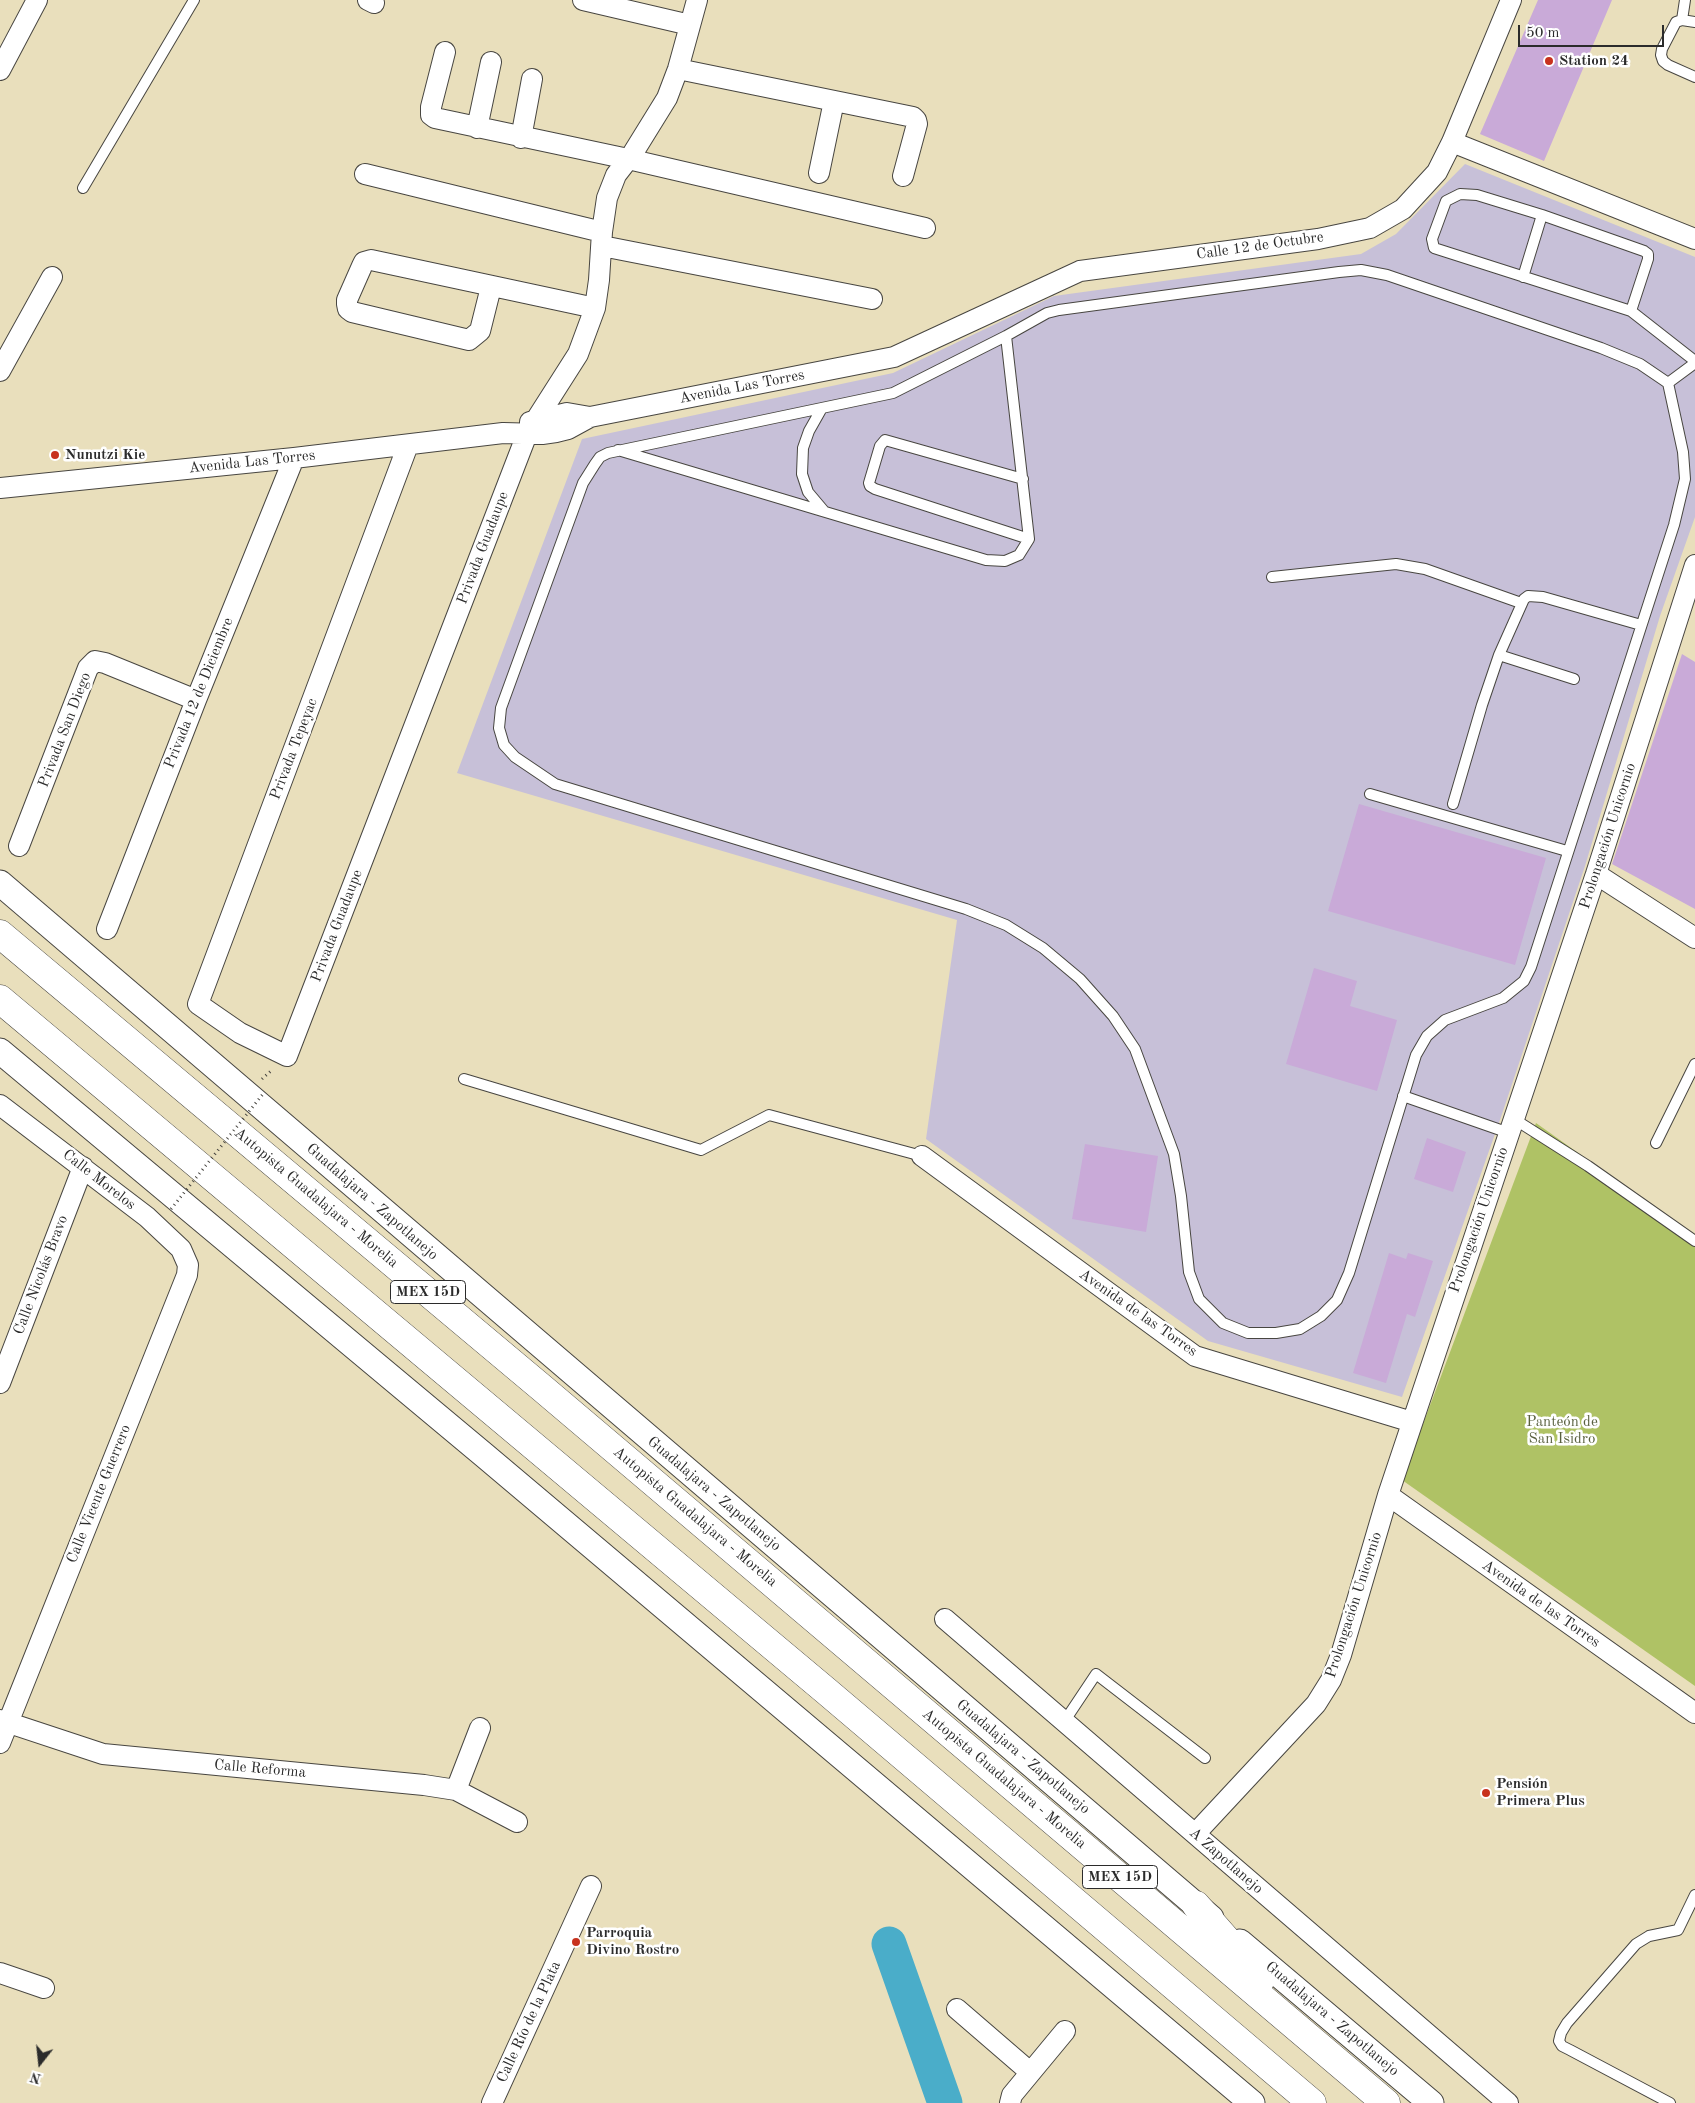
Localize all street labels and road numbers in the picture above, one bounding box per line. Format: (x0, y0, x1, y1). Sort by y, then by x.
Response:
street label: Calle 12 de Octubre (1195, 228, 1325, 264)
street label: Avenida Las Torres (678, 366, 806, 408)
street label: Avenida Las Torres (188, 446, 316, 478)
street label: Privada Guadaupe (453, 489, 513, 607)
street label: Privada 12 de Diciembre (160, 615, 238, 771)
street label: Privada San Diego (35, 670, 95, 790)
street label: Privada Tepeyac (266, 696, 322, 802)
street label: Prolongación Unicornio (1576, 761, 1640, 911)
street label: Privada Guadaupe (307, 867, 367, 985)
street label: Autopista Guadalajara - Morelia (230, 1124, 402, 1272)
street label: Guadalajara - Zapotlanejo (302, 1140, 442, 1264)
street label: Prolongación Unicornio (1446, 1145, 1512, 1295)
street label: Calle Morelos (59, 1146, 139, 1214)
street label: Calle Nicolás Bravo (10, 1213, 72, 1337)
street label: Avenida de las Torres (1075, 1265, 1201, 1361)
road number: MEX 15D (390, 1280, 466, 1304)
street label: Calle Vicente Guerrero (63, 1422, 135, 1566)
street label: Guadalajara - Zapotlanejo (643, 1433, 785, 1555)
street label: Autopista Guadalajara - Morelia (609, 1443, 781, 1591)
street label: Prolongación Unicornio (1322, 1530, 1386, 1680)
street label: Avenida de las Torres (1478, 1556, 1604, 1652)
street label: Guadalajara - Zapotlanejo (952, 1696, 1094, 1818)
street label: Autopista Guadalajara - Morelia (918, 1705, 1090, 1853)
street label: Calle Reforma (213, 1756, 307, 1782)
street label: A Zapotlanejo (1185, 1824, 1267, 1898)
road number: MEX 15D (1082, 1865, 1158, 1888)
street label: Calle Río de la Plata (493, 1958, 565, 2086)
street label: Guadalajara - Zapotlanejo (1261, 1958, 1403, 2080)

